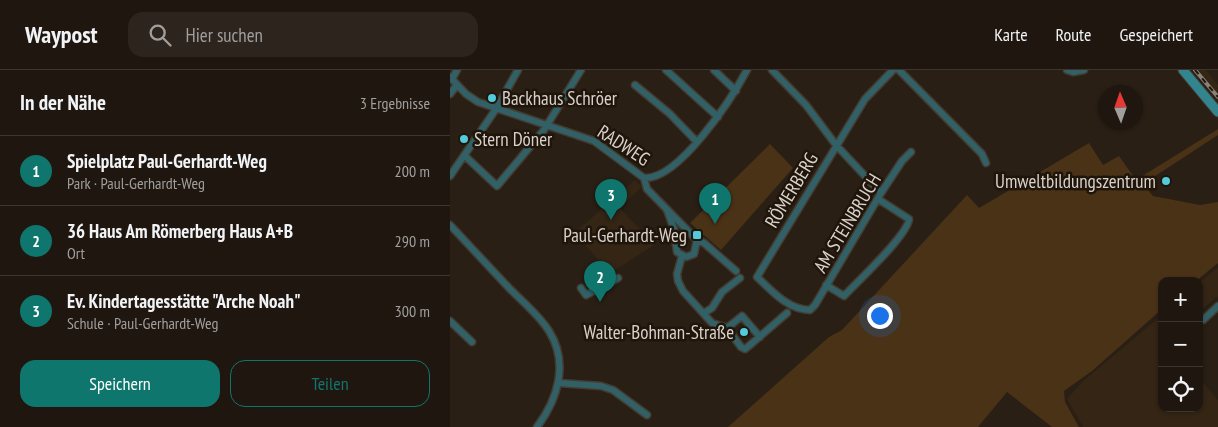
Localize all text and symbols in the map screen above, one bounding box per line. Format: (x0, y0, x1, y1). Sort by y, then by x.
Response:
search box (128, 12, 478, 57)
text: Waypost (25, 19, 98, 50)
icon: search (146, 21, 174, 49)
text: Hier suchen (186, 23, 263, 47)
text: Karte (994, 23, 1028, 46)
text: Route (1056, 23, 1091, 46)
text: Gespeichert (1119, 23, 1193, 46)
north arrow (1098, 85, 1143, 130)
place label: Backhaus Schröer (502, 86, 618, 110)
text: In der Nähe (20, 89, 106, 116)
marker: Backhaus Schröer (486, 92, 498, 104)
text: 3 Ergebnisse (360, 93, 430, 113)
street label: RADWEG (593, 119, 655, 171)
place label: Stern Döner (474, 127, 553, 151)
marker: Stern Döner (458, 133, 470, 145)
street label: RÖMERBERG (759, 148, 823, 232)
text: Spielplatz Paul-Gerhardt-Weg (67, 149, 267, 173)
text: 1 (32, 161, 40, 181)
text: 200 m (395, 161, 430, 181)
street label: AM STEINBRUCH (808, 169, 886, 277)
place label: Umweltbildungszentrum (995, 169, 1156, 193)
text: Park · Paul-Gerhardt-Weg (67, 173, 205, 193)
marker: Umweltbildungszentrum (1160, 175, 1172, 187)
pin: 3 (595, 179, 627, 220)
pin: 1 (699, 183, 731, 224)
text: 36 Haus Am Römerberg Haus A+B (67, 219, 293, 243)
place label: Paul-Gerhardt-Weg (563, 223, 687, 247)
marker: Paul-Gerhardt-Weg (691, 229, 703, 241)
text: 2 (32, 231, 40, 251)
text: 290 m (395, 231, 430, 251)
text: Ort (67, 243, 85, 263)
pin: 2 (584, 261, 616, 302)
map controls (1158, 277, 1203, 412)
button: + (1158, 277, 1203, 322)
text: Ev. Kindertagesstätte "Arche Noah" (67, 289, 301, 313)
text: 3 (32, 301, 40, 321)
text: 300 m (395, 301, 430, 321)
your location (867, 303, 893, 329)
text: Schule · Paul-Gerhardt-Weg (67, 313, 218, 333)
place label: Walter-Bohman-Straße (584, 320, 734, 344)
button: − (1158, 322, 1203, 367)
marker: Walter-Bohman-Straße (738, 326, 750, 338)
button: Speichern (20, 360, 220, 407)
button: Teilen (230, 360, 430, 407)
button: locate (1158, 367, 1203, 412)

